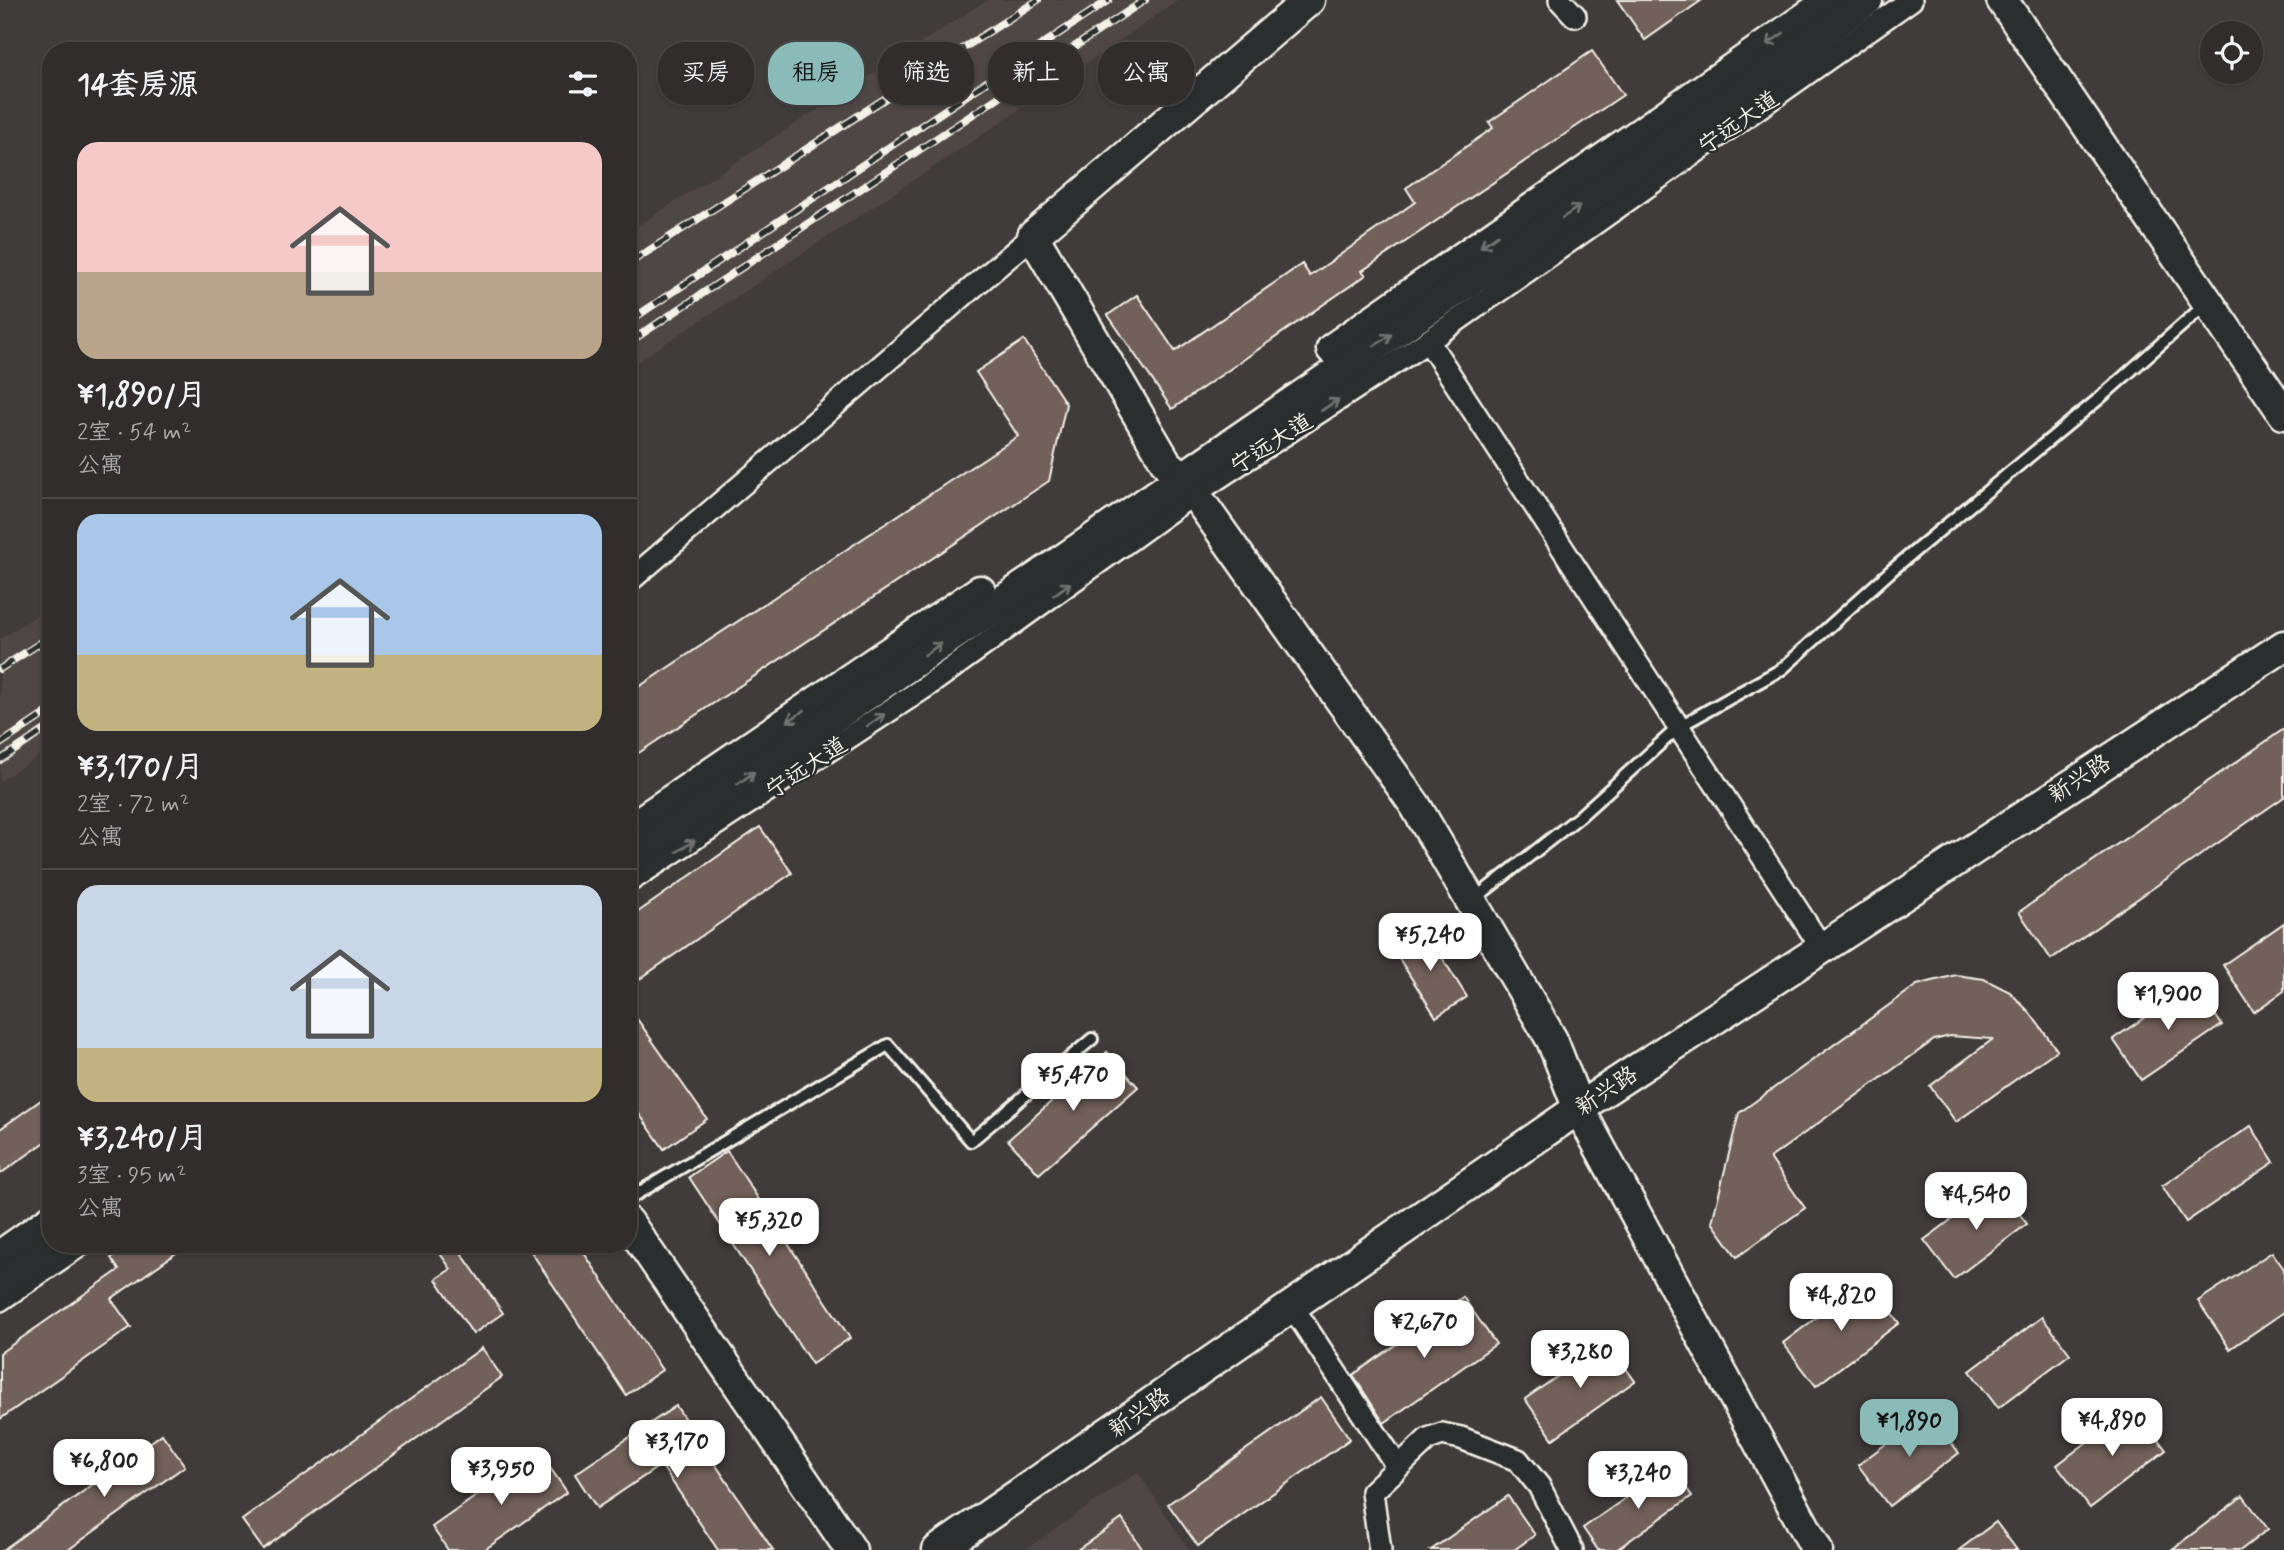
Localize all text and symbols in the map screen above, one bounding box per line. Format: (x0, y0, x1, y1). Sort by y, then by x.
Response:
map controls (2200, 21, 2263, 84)
button: locate (2200, 21, 2263, 84)
one-way arrow (1766, 32, 1785, 46)
chip: 买房 (658, 42, 754, 105)
chip: 租房 (768, 42, 864, 105)
chip: 筛选 (878, 42, 974, 105)
chip: 新上 (988, 42, 1084, 105)
chip: 公寓 (1098, 42, 1194, 105)
icon: filters (564, 65, 602, 103)
text: 14套房源 (77, 66, 199, 105)
street label: 宁远大道 (1693, 85, 1785, 162)
icon: home (277, 188, 403, 314)
one-way arrow (1561, 205, 1580, 219)
one-way arrow (1480, 234, 1499, 248)
one-way arrow (1373, 332, 1392, 347)
text: ¥1,890/月 (77, 376, 206, 415)
one-way arrow (1320, 398, 1339, 412)
street label: 宁远大道 (1225, 407, 1319, 482)
text: 2室 · 54 m² (77, 418, 191, 448)
text: 公寓 (77, 451, 123, 481)
icon: home (277, 560, 403, 686)
one-way arrow (1052, 582, 1071, 597)
one-way arrow (923, 642, 942, 656)
one-way arrow (787, 709, 806, 723)
one-way arrow (866, 713, 885, 728)
street label: 宁远大道 (761, 730, 854, 807)
text: ¥3,170/月 (77, 748, 204, 787)
street label: 新兴路 (2043, 748, 2117, 811)
one-way arrow (736, 771, 755, 785)
text: 2室 · 72 m² (77, 790, 190, 820)
text: 公寓 (77, 823, 123, 853)
one-way arrow (676, 838, 695, 853)
pin: ¥5,240 (1373, 914, 1487, 973)
text: ¥5,240 (1395, 921, 1465, 951)
icon: home (277, 931, 403, 1057)
pin: ¥1,900 (2111, 972, 2225, 1032)
text: ¥1,900 (2134, 980, 2202, 1010)
pin: ¥5,470 (1016, 1054, 1130, 1113)
street label: 新兴路 (1570, 1060, 1644, 1123)
text: ¥5,470 (1037, 1061, 1109, 1091)
text: ¥3,240/月 (77, 1119, 208, 1158)
text: 3室 · 95 m² (77, 1161, 186, 1191)
pin: ¥4,540 (1919, 1172, 2033, 1232)
text: ¥4,540 (1941, 1180, 2011, 1210)
text: 公寓 (77, 1194, 123, 1224)
pin: ¥5,320 (712, 1198, 826, 1258)
text: ¥5,320 (735, 1206, 803, 1236)
pin: ¥4,820 (1784, 1274, 1898, 1333)
text: ¥4,820 (1806, 1281, 1876, 1311)
pin: ¥2,670 (1367, 1300, 1481, 1360)
text: ¥2,670 (1390, 1308, 1458, 1338)
pin: ¥3,280 (1523, 1330, 1637, 1390)
text: ¥3,280 (1547, 1338, 1613, 1368)
street label: 新兴路 (1103, 1382, 1177, 1446)
pin: ¥4,890 (2055, 1398, 2169, 1458)
pin: ¥1,890 (1852, 1400, 1966, 1459)
text: ¥4,890 (2077, 1406, 2147, 1436)
text: ¥1,890 (1876, 1407, 1942, 1437)
pin: ¥3,170 (620, 1420, 734, 1480)
text: ¥3,170 (645, 1428, 709, 1458)
pin: ¥6,800 (47, 1440, 161, 1499)
text: ¥6,800 (69, 1447, 139, 1477)
pin: ¥3,950 (444, 1448, 558, 1507)
pin: ¥3,240 (1581, 1452, 1695, 1511)
text: ¥3,950 (467, 1455, 535, 1485)
text: ¥3,240 (1604, 1459, 1672, 1489)

